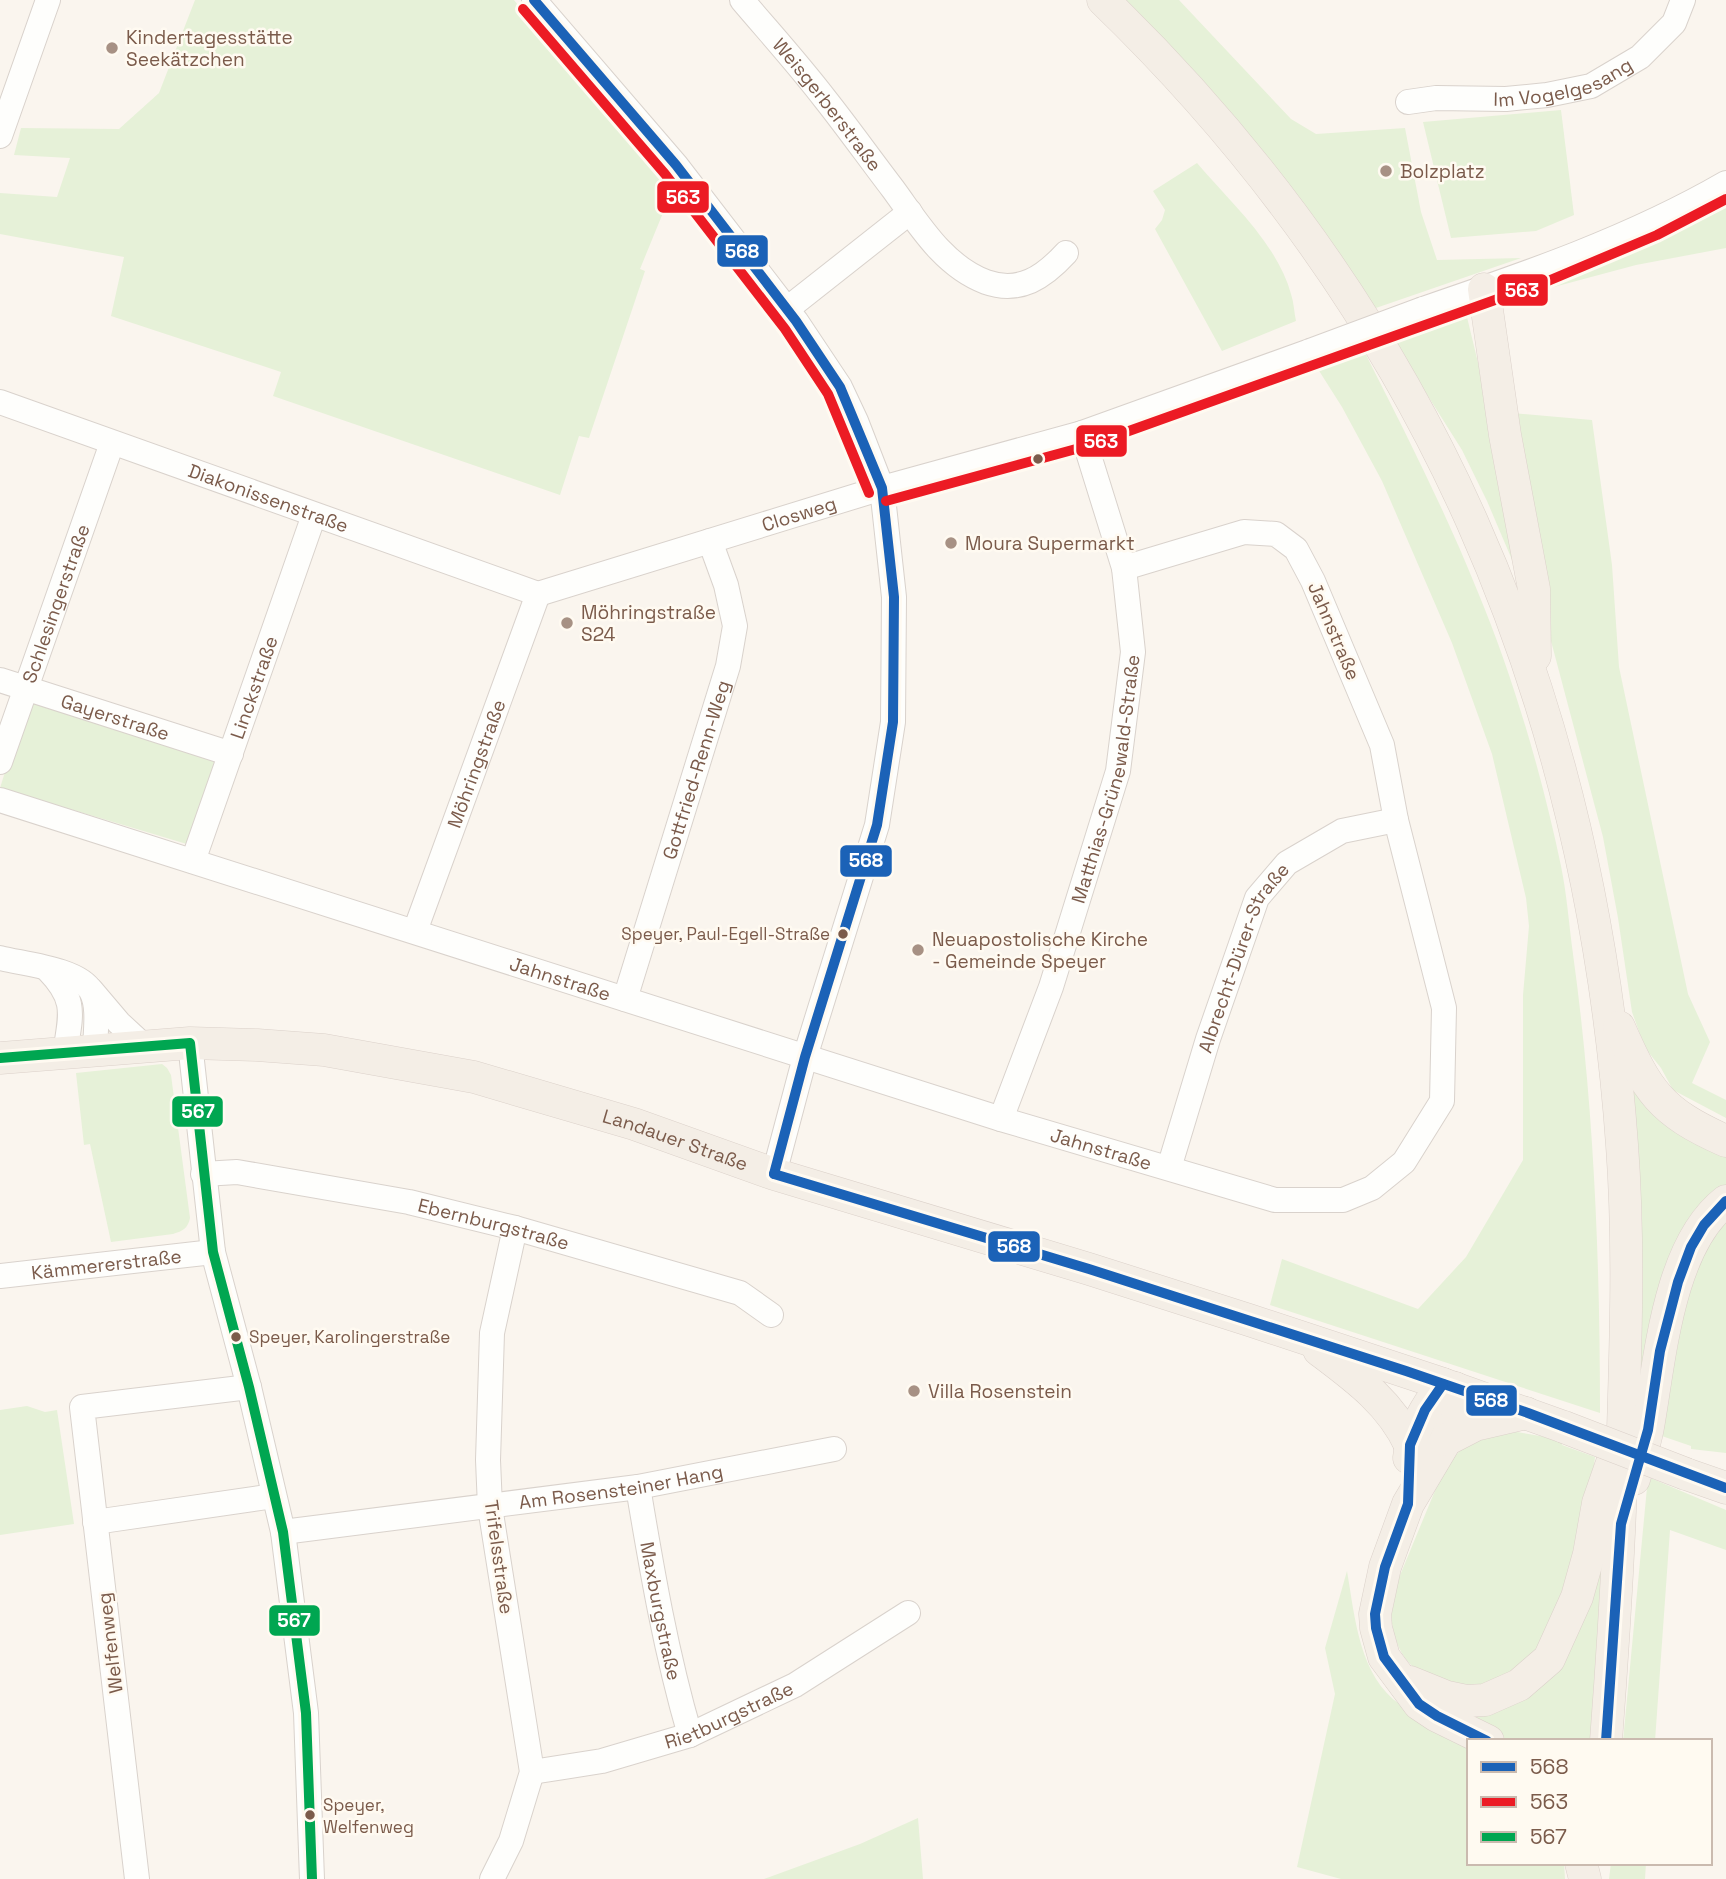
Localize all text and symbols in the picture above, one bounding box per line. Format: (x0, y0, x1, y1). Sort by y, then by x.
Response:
place label: Kindertagesstätte Seekätzchen (126, 25, 293, 72)
street label: Weisgerberstraße (767, 32, 888, 176)
marker: Kindertagesstätte Seekätzchen (104, 40, 120, 56)
street label: Im Vogelgesang (1493, 52, 1637, 112)
place label: Bolzplatz (1400, 159, 1485, 184)
marker: Bolzplatz (1378, 163, 1394, 179)
line badge: 563 (656, 180, 710, 214)
text: 563 (666, 185, 700, 210)
line badge: 568 (716, 234, 769, 268)
text: 568 (725, 239, 759, 264)
line badge: 563 (1496, 273, 1549, 307)
text: 563 (1505, 278, 1539, 303)
line badge: 563 (1075, 424, 1128, 458)
text: 563 (1084, 429, 1118, 454)
unlabelled marker (1031, 452, 1045, 466)
street label: Diakonissenstraße (185, 458, 352, 538)
street label: Closweg (758, 490, 839, 537)
street label: Schlesingerstraße (16, 521, 95, 686)
place label: Moura Supermarkt (965, 531, 1135, 556)
marker: Moura Supermarkt (943, 535, 959, 551)
street label: Jahnstraße (1302, 578, 1366, 684)
place label: Möhringstraße S24 (581, 600, 716, 647)
marker: Möhringstraße S24 (559, 615, 575, 631)
street label: Linckstraße (224, 632, 283, 742)
street label: Matthias-Grünewald-Straße (1065, 653, 1145, 906)
street label: Gottfried-Renn-Weg (656, 677, 735, 862)
street label: Gayerstraße (58, 688, 173, 746)
street label: Möhringstraße (441, 696, 511, 832)
line badge: 568 (839, 844, 893, 878)
text: 568 (849, 848, 883, 873)
street label: Albrecht-Dürer-Straße (1192, 857, 1294, 1056)
place label: Speyer, Paul-Egell-Straße (621, 923, 830, 945)
marker: Speyer, Paul-Egell-Straße (836, 927, 850, 941)
place label: Neuapostolische Kirche - Gemeinde Speyer (932, 927, 1148, 974)
marker: Neuapostolische Kirche - Gemeinde Speyer (910, 942, 926, 958)
street label: Jahnstraße (507, 951, 614, 1006)
line badge: 567 (171, 1095, 224, 1128)
text: 567 (181, 1099, 215, 1124)
street label: Landauer Straße (600, 1103, 751, 1176)
street label: Jahnstraße (1047, 1122, 1155, 1175)
street label: Ebernburgstraße (415, 1192, 572, 1256)
line badge: 568 (987, 1230, 1041, 1263)
text: 568 (997, 1234, 1031, 1259)
street label: Kämmererstraße (30, 1243, 183, 1285)
place label: Speyer, Karolingerstraße (249, 1326, 450, 1348)
marker: Speyer, Karolingerstraße (229, 1330, 243, 1344)
place label: Villa Rosenstein (928, 1379, 1072, 1404)
marker: Villa Rosenstein (906, 1383, 922, 1399)
line badge: 568 (1465, 1384, 1518, 1417)
text: 568 (1474, 1388, 1508, 1413)
street label: Am Rosensteiner Hang (517, 1458, 725, 1514)
street label: Trifelsstraße (479, 1498, 519, 1616)
street label: Maxburgstraße (635, 1540, 687, 1683)
street label: Welfenweg (91, 1591, 129, 1695)
line badge: 567 (268, 1604, 321, 1637)
text: 567 (277, 1608, 311, 1633)
street label: Rietburgstraße (662, 1675, 797, 1754)
legend (1467, 1739, 1712, 1865)
text: 568 (1530, 1753, 1569, 1780)
text: 563 (1530, 1788, 1568, 1815)
place label: Speyer, Welfenweg (323, 1794, 414, 1838)
marker: Speyer, Welfenweg (303, 1808, 317, 1822)
text: 567 (1530, 1823, 1567, 1850)

